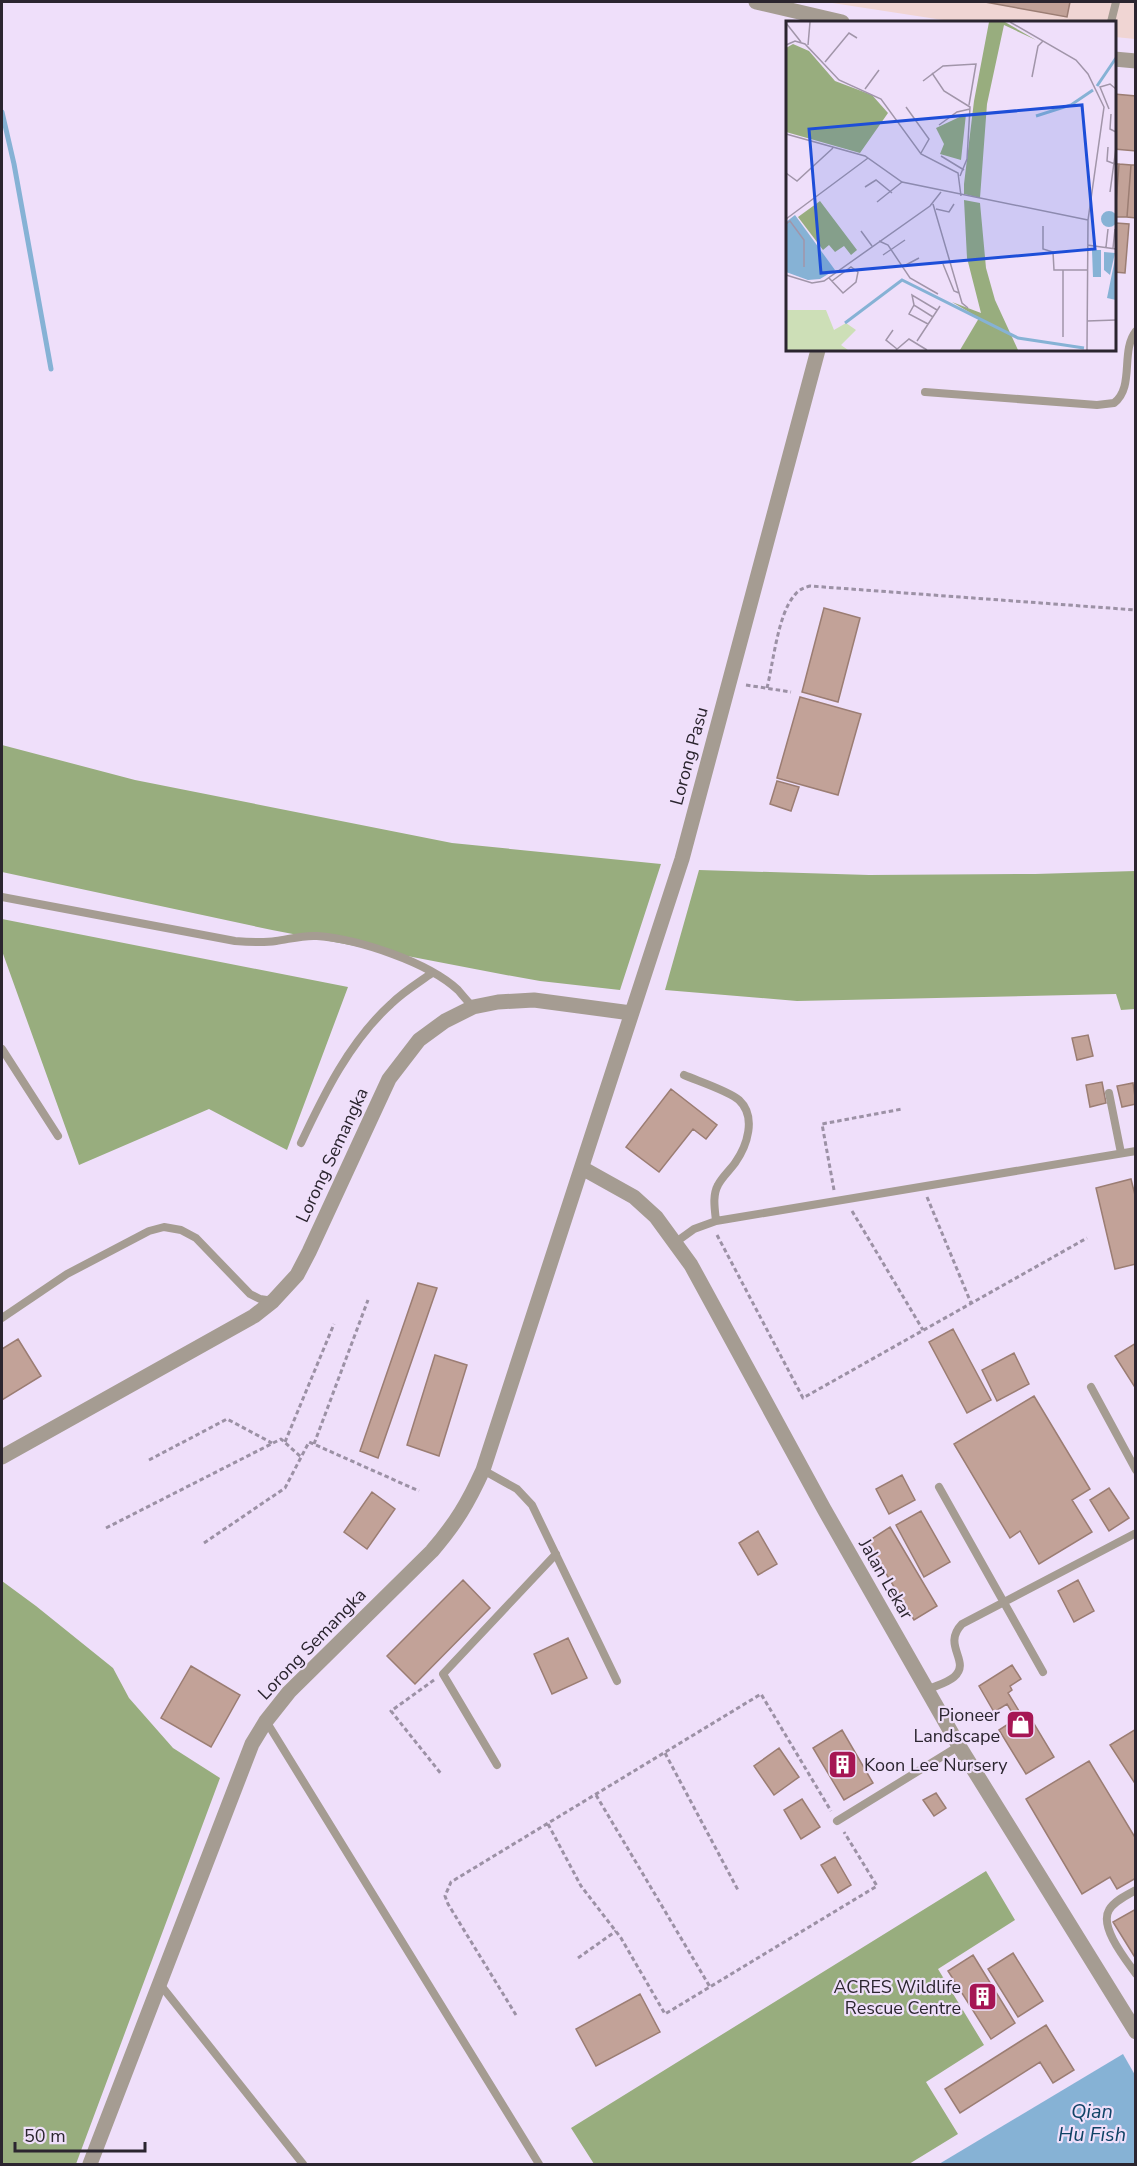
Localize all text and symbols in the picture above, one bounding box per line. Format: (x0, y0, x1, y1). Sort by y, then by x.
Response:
inset map (786, 21, 1116, 351)
street label: Lorong Pasu (664, 704, 714, 808)
street label: Lorong Semangka (290, 1084, 374, 1226)
street label: Jalan Lekar (853, 1533, 919, 1624)
street label: Lorong Semangka (253, 1583, 371, 1705)
place label: Pioneer Landscape (913, 1703, 1001, 1748)
shop icon: Pioneer Landscape (1005, 1709, 1037, 1741)
building icon: Koon Lee Nursery (827, 1749, 859, 1781)
place label: Koon Lee Nursery (864, 1753, 1008, 1777)
place label: ACRES Wildlife Rescue Centre (833, 1975, 961, 2020)
building icon: ACRES Wildlife Rescue Centre (966, 1981, 998, 2013)
water label: Qian Hu Fish (1058, 2098, 1126, 2148)
scale bar (15, 2115, 146, 2153)
text: 50 m (24, 2124, 66, 2148)

